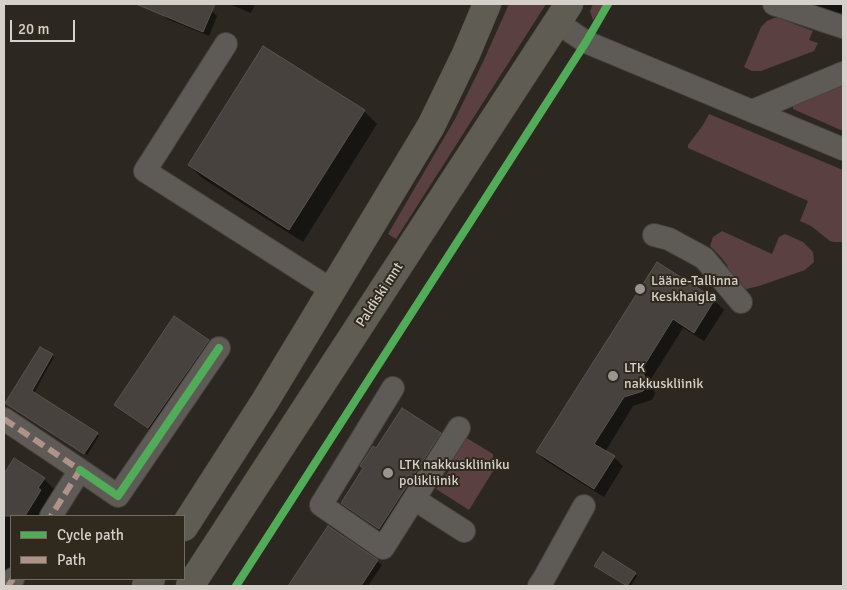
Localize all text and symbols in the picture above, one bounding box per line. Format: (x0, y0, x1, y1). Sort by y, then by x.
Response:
scale bar (12, 10, 78, 42)
text: 20 m (18, 20, 49, 38)
street label: Paldiski mnt (353, 260, 407, 330)
place label: Lääne-Tallinna Keskhaigla (651, 273, 738, 306)
marker: Lääne-Tallinna Keskhaigla (633, 282, 647, 296)
place label: LTK nakkuskliinik (624, 360, 703, 392)
marker: LTK nakkuskliinik (606, 369, 620, 383)
place label: LTK nakkuskliiniku polikliinik (399, 457, 510, 490)
marker: LTK nakkuskliiniku polikliinik (381, 466, 395, 480)
legend (10, 515, 185, 580)
text: Cycle path (57, 526, 124, 544)
text: Path (57, 551, 86, 569)

